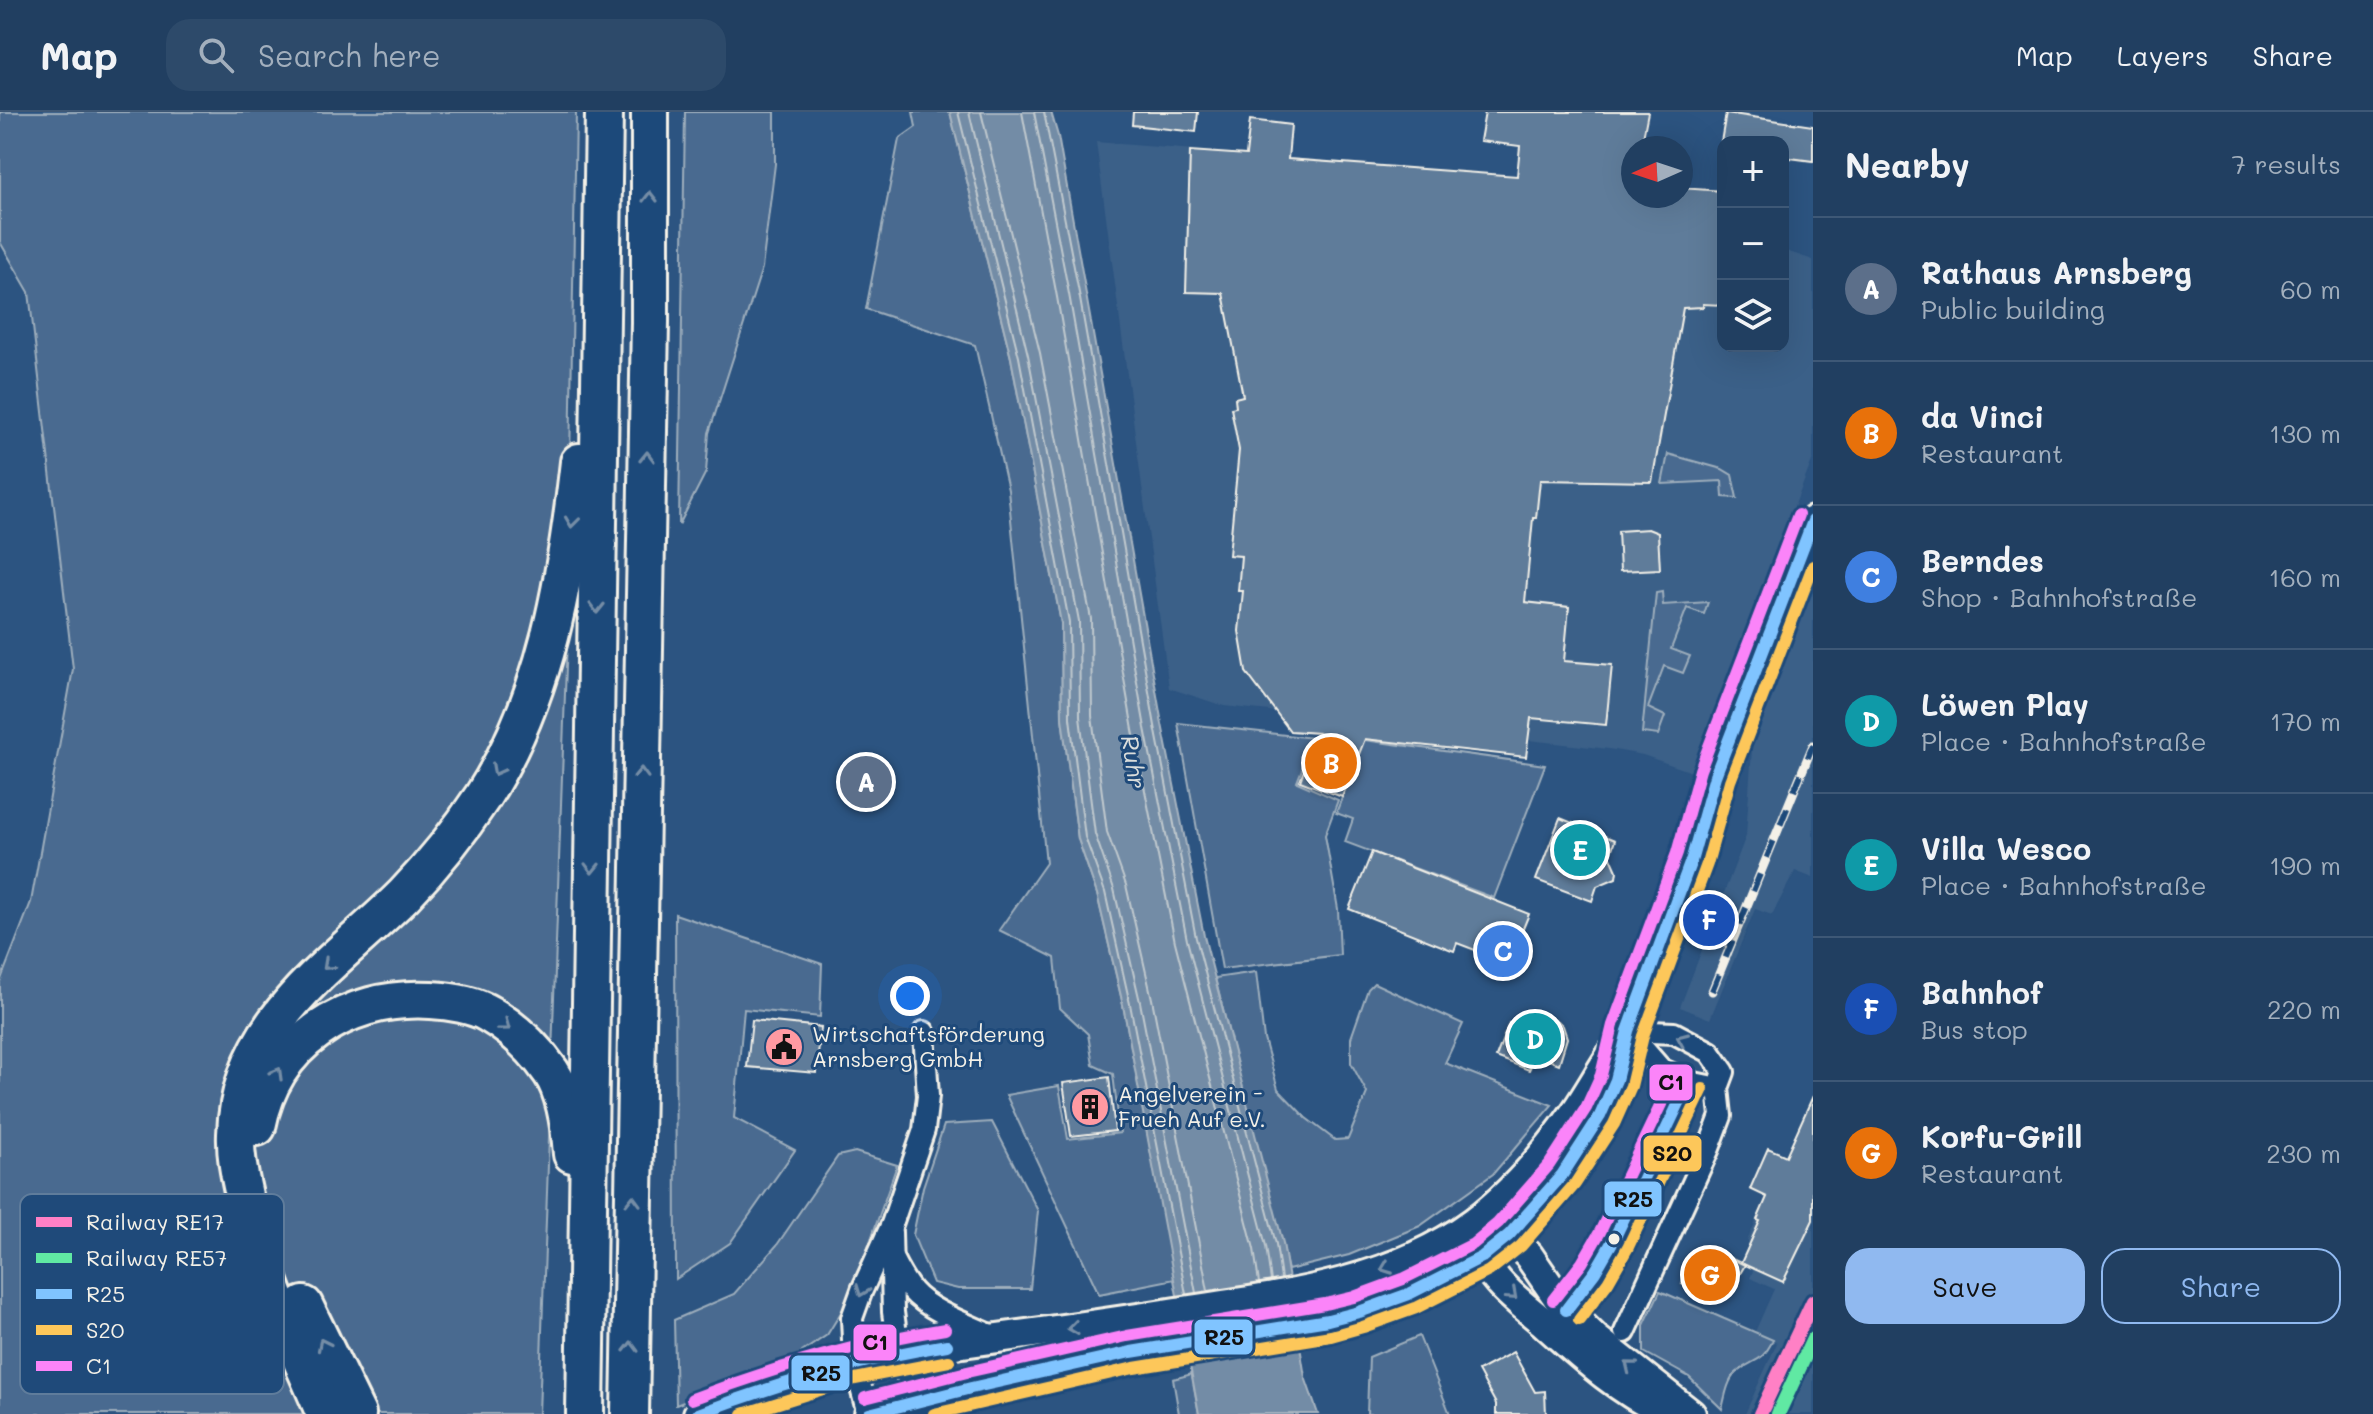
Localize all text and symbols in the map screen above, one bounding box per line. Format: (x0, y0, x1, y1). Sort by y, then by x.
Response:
search box (166, 19, 726, 91)
text: Map (40, 30, 118, 80)
icon: search (194, 33, 238, 77)
text: Search here (258, 35, 441, 75)
text: Map (2016, 37, 2073, 73)
text: Layers (2117, 37, 2209, 73)
text: Share (2253, 37, 2333, 73)
north arrow (1621, 136, 1693, 208)
map controls (1717, 136, 1789, 352)
button: + (1717, 136, 1789, 208)
text: Nearby (1845, 142, 1970, 187)
text: 7 results (2232, 147, 2341, 181)
one-way arrow (641, 190, 659, 203)
button: − (1717, 208, 1789, 280)
text: Rathaus Arnsberg (1921, 252, 2192, 292)
text: A (1862, 272, 1880, 306)
text: 60 m (2280, 272, 2341, 306)
button: layers (1717, 280, 1789, 352)
text: Public building (1921, 292, 2105, 326)
text: da Vinci (1921, 396, 2045, 436)
text: B (1862, 416, 1880, 450)
text: 130 m (2269, 416, 2341, 450)
text: Restaurant (1921, 436, 2063, 470)
one-way arrow (639, 450, 656, 463)
one-way arrow (564, 516, 581, 529)
text: Berndes (1921, 540, 2044, 580)
text: C (1861, 560, 1881, 594)
text: 160 m (2269, 560, 2341, 594)
text: Shop · Bahnhofstraße (1921, 580, 2197, 614)
one-way arrow (588, 602, 606, 615)
text: Löwen Play (1921, 684, 2089, 724)
text: D (1862, 704, 1880, 738)
text: 170 m (2270, 704, 2341, 738)
text: Place · Bahnhofstraße (1921, 724, 2206, 758)
water label: Ruhr (1115, 733, 1154, 791)
pin: B (1305, 733, 1357, 793)
pin: A (840, 752, 892, 812)
one-way arrow (492, 761, 507, 776)
one-way arrow (632, 766, 650, 779)
pin: E (1554, 820, 1606, 880)
text: Villa Wesco (1921, 828, 2091, 868)
text: E (1863, 848, 1879, 882)
text: 190 m (2269, 848, 2341, 882)
one-way arrow (584, 862, 601, 875)
text: Place · Bahnhofstraße (1921, 868, 2206, 902)
pin: F (1683, 890, 1735, 950)
pin: C (1477, 921, 1529, 981)
one-way arrow (323, 955, 337, 970)
text: Bahnhof (1921, 972, 2043, 1012)
your location (890, 976, 930, 1016)
text: F (1863, 992, 1879, 1026)
text: 220 m (2267, 992, 2341, 1026)
pin: D (1509, 1009, 1561, 1069)
text: Bus stop (1921, 1012, 2028, 1046)
one-way arrow (496, 1016, 511, 1030)
place label: Wirtschaftsförderung Arnsberg GmbH (812, 1019, 1045, 1073)
public building icon: Wirtschaftsförderung Arnsberg GmbH (763, 1026, 805, 1068)
one-way arrow (1676, 1032, 1691, 1048)
line badge: C1 (1648, 1063, 1694, 1102)
one-way arrow (267, 1067, 283, 1082)
text: C1 (1658, 1067, 1684, 1096)
place label: Angelverein - Frueh Auf e.V. (1118, 1079, 1266, 1133)
building icon: Angelverein - Frueh Auf e.V. (1069, 1086, 1111, 1128)
text: Korfu-Grill (1921, 1116, 2082, 1156)
line badge: S20 (1642, 1134, 1703, 1173)
text: G (1861, 1136, 1881, 1170)
text: 230 m (2266, 1136, 2341, 1170)
text: S20 (1652, 1138, 1692, 1167)
text: Restaurant (1921, 1156, 2063, 1190)
line badge: R25 (1603, 1180, 1663, 1218)
text: R25 (1613, 1184, 1653, 1213)
legend (20, 1194, 284, 1394)
one-way arrow (625, 1194, 642, 1207)
text: Railway RE17 (86, 1207, 224, 1236)
unlabelled marker (1606, 1231, 1622, 1247)
text: Railway RE57 (86, 1243, 227, 1272)
pin: G (1684, 1245, 1736, 1305)
button: Save (1845, 1248, 2085, 1324)
button: Share (2101, 1248, 2341, 1324)
one-way arrow (1380, 1258, 1394, 1274)
text: R25 (86, 1279, 125, 1308)
one-way arrow (855, 1283, 872, 1297)
one-way arrow (1503, 1285, 1518, 1299)
text: S20 (86, 1315, 124, 1344)
line badge: R25 (1193, 1318, 1254, 1356)
one-way arrow (1066, 1319, 1079, 1336)
text: R25 (1204, 1322, 1244, 1351)
line badge: C1 (852, 1323, 898, 1362)
text: C1 (862, 1327, 888, 1356)
one-way arrow (317, 1338, 333, 1353)
one-way arrow (622, 1340, 640, 1353)
text: C1 (86, 1351, 112, 1380)
line badge: R25 (790, 1354, 851, 1392)
text: R25 (801, 1358, 841, 1387)
one-way arrow (1625, 1361, 1639, 1376)

